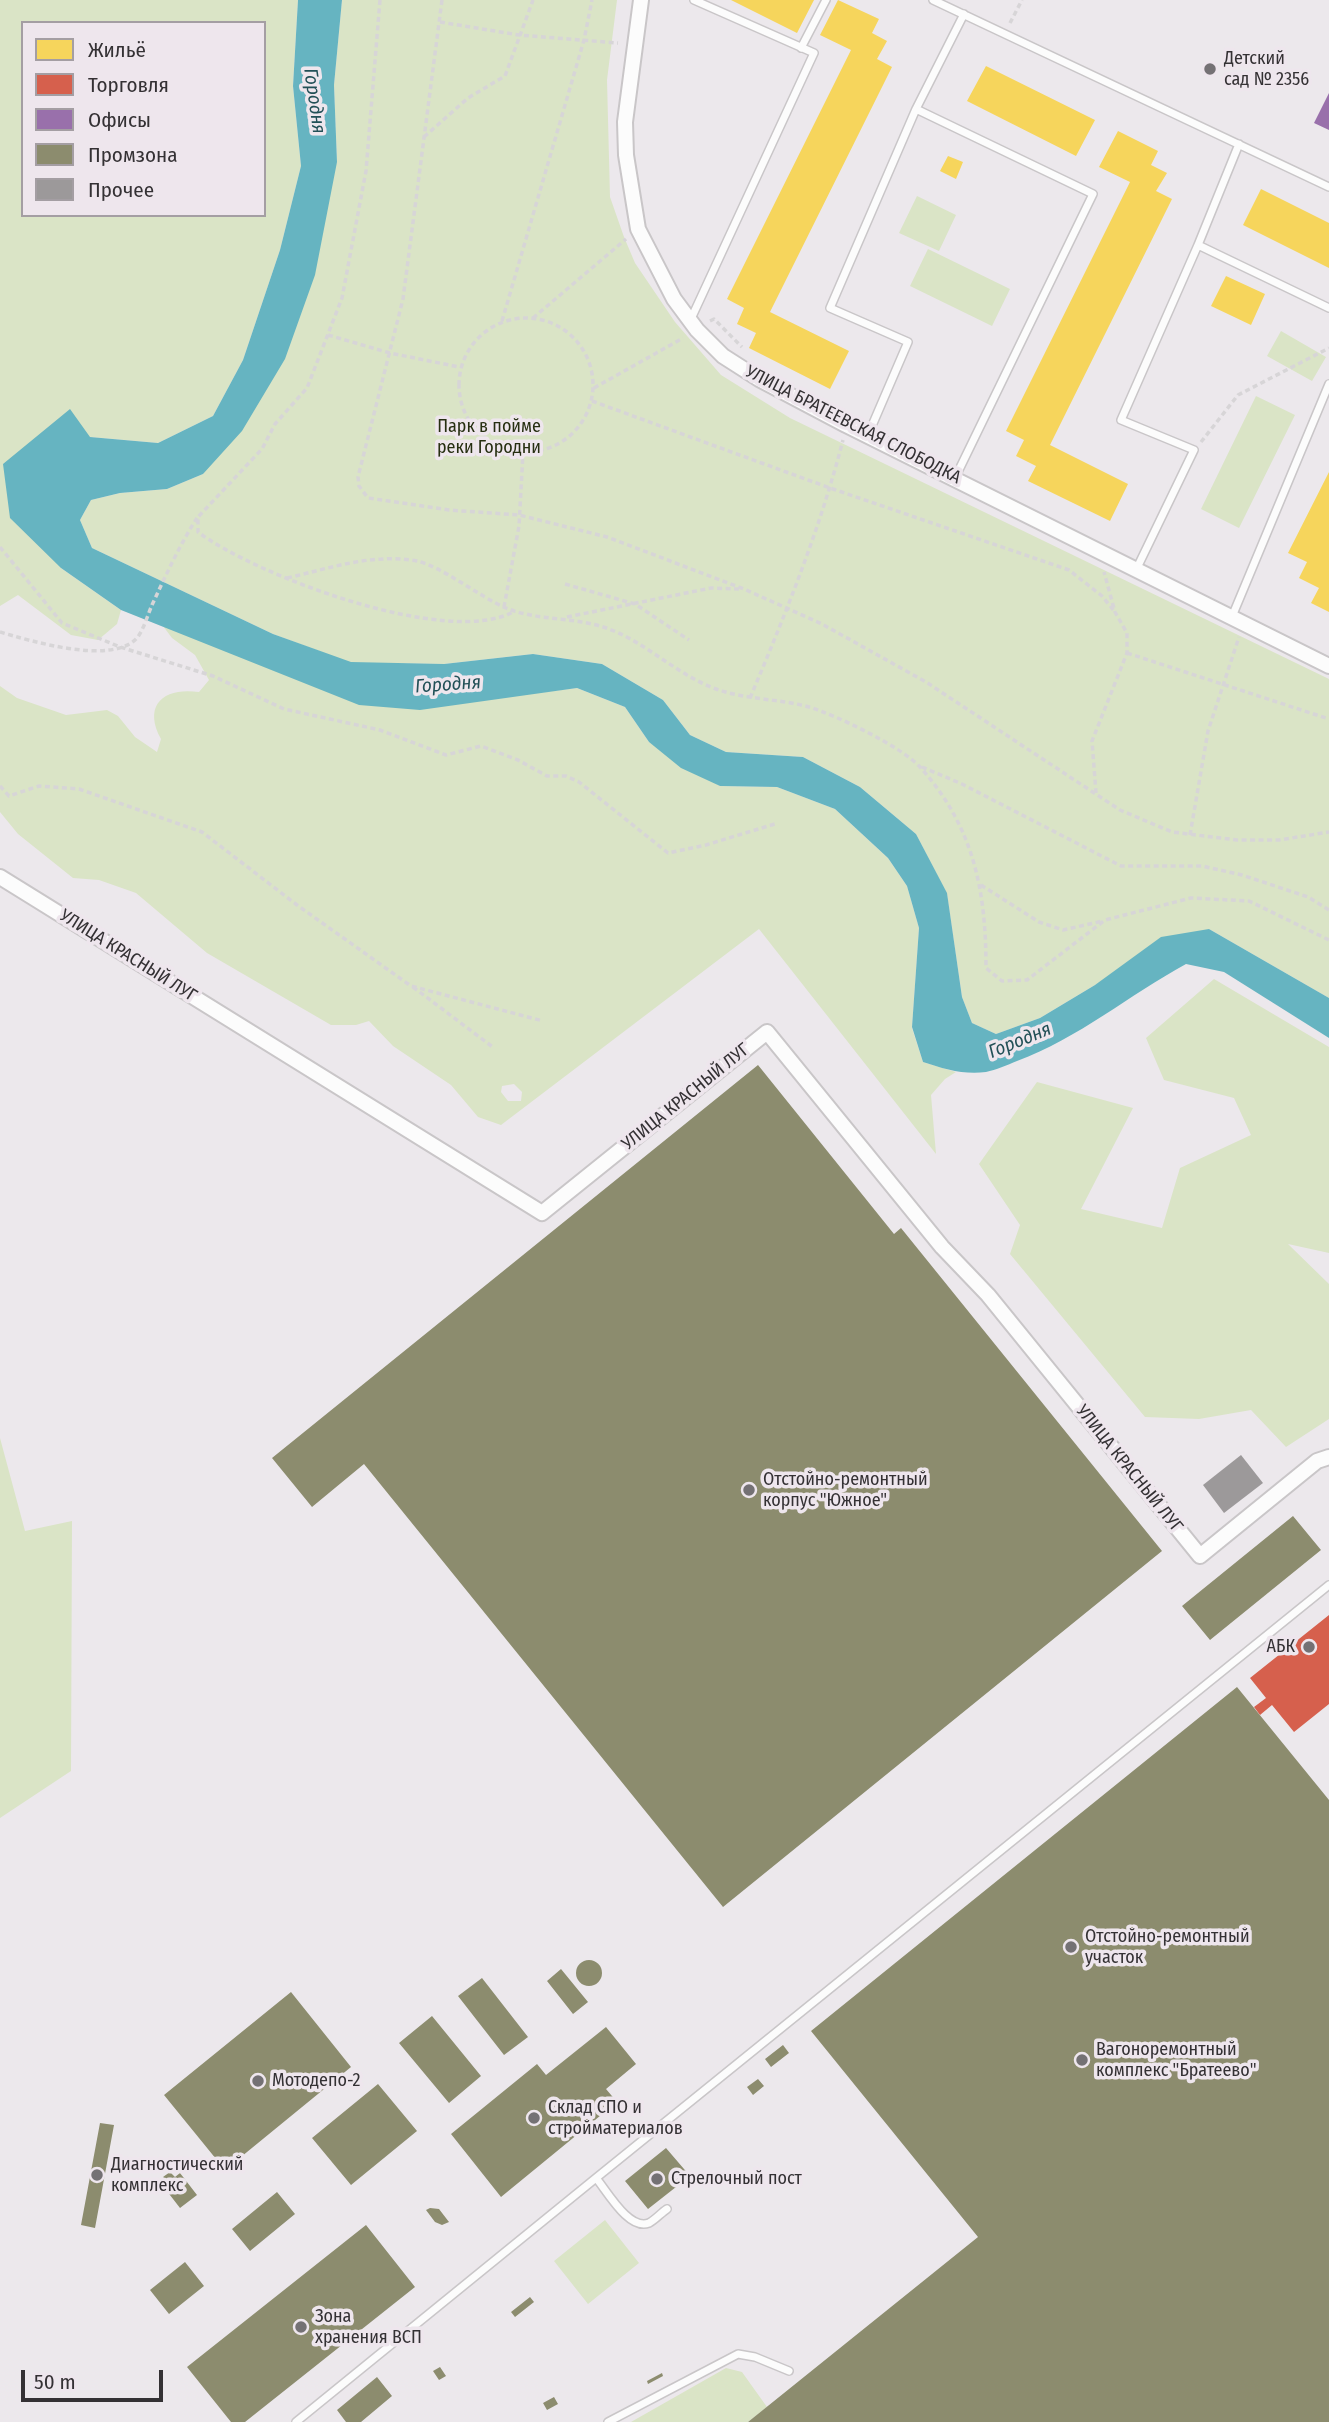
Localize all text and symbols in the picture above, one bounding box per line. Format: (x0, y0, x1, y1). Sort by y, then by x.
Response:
legend (21, 21, 266, 217)
text: Жильё (88, 37, 146, 63)
place label: Детский сад № 2356 (1224, 48, 1309, 90)
marker: Детский сад № 2356 (1202, 61, 1218, 77)
water label: Городня (298, 67, 330, 135)
text: Торговля (88, 72, 169, 98)
text: Офисы (88, 107, 151, 133)
text: Промзона (88, 142, 177, 168)
text: Прочее (88, 177, 154, 203)
street label: УЛИЦА БРАТЕЕВСКАЯ СЛОБОДКА (742, 361, 964, 489)
park label: Парк в пойме реки Городни (437, 416, 541, 458)
water label: Городня (414, 671, 482, 699)
street label: УЛИЦА КРАСНЫЙ ЛУГ (55, 905, 201, 1007)
water label: Городня (985, 1018, 1055, 1064)
street label: УЛИЦА КРАСНЫЙ ЛУГ (618, 1039, 754, 1155)
street label: УЛИЦА КРАСНЫЙ ЛУГ (1071, 1401, 1187, 1537)
place label: Отстойно-ремонтный корпус "Южное" (763, 1469, 928, 1512)
marker: Отстойно-ремонтный корпус "Южное" (741, 1482, 757, 1498)
place label: АБК (1266, 1636, 1295, 1658)
marker: АБК (1301, 1639, 1317, 1655)
place label: Отстойно-ремонтный участок (1085, 1926, 1250, 1968)
marker: Отстойно-ремонтный участок (1063, 1939, 1079, 1955)
place label: Вагоноремонтный комплекс "Братеево" (1096, 2039, 1256, 2082)
marker: Вагоноремонтный комплекс "Братеево" (1074, 2052, 1090, 2068)
place label: Мотодепо-2 (272, 2070, 360, 2092)
marker: Мотодепо-2 (250, 2073, 266, 2089)
place label: Склад СПО и стройматериалов (548, 2097, 683, 2140)
marker: Склад СПО и стройматериалов (526, 2110, 542, 2126)
place label: Диагностический комплекс (111, 2154, 243, 2196)
marker: Диагностический комплекс (89, 2167, 105, 2183)
place label: Стрелочный пост (671, 2168, 802, 2190)
marker: Стрелочный пост (649, 2171, 665, 2187)
place label: Зона хранения ВСП (315, 2306, 422, 2348)
marker: Зона хранения ВСП (293, 2319, 309, 2335)
scale bar (24, 2356, 166, 2400)
text: 50 m (34, 2369, 76, 2395)

